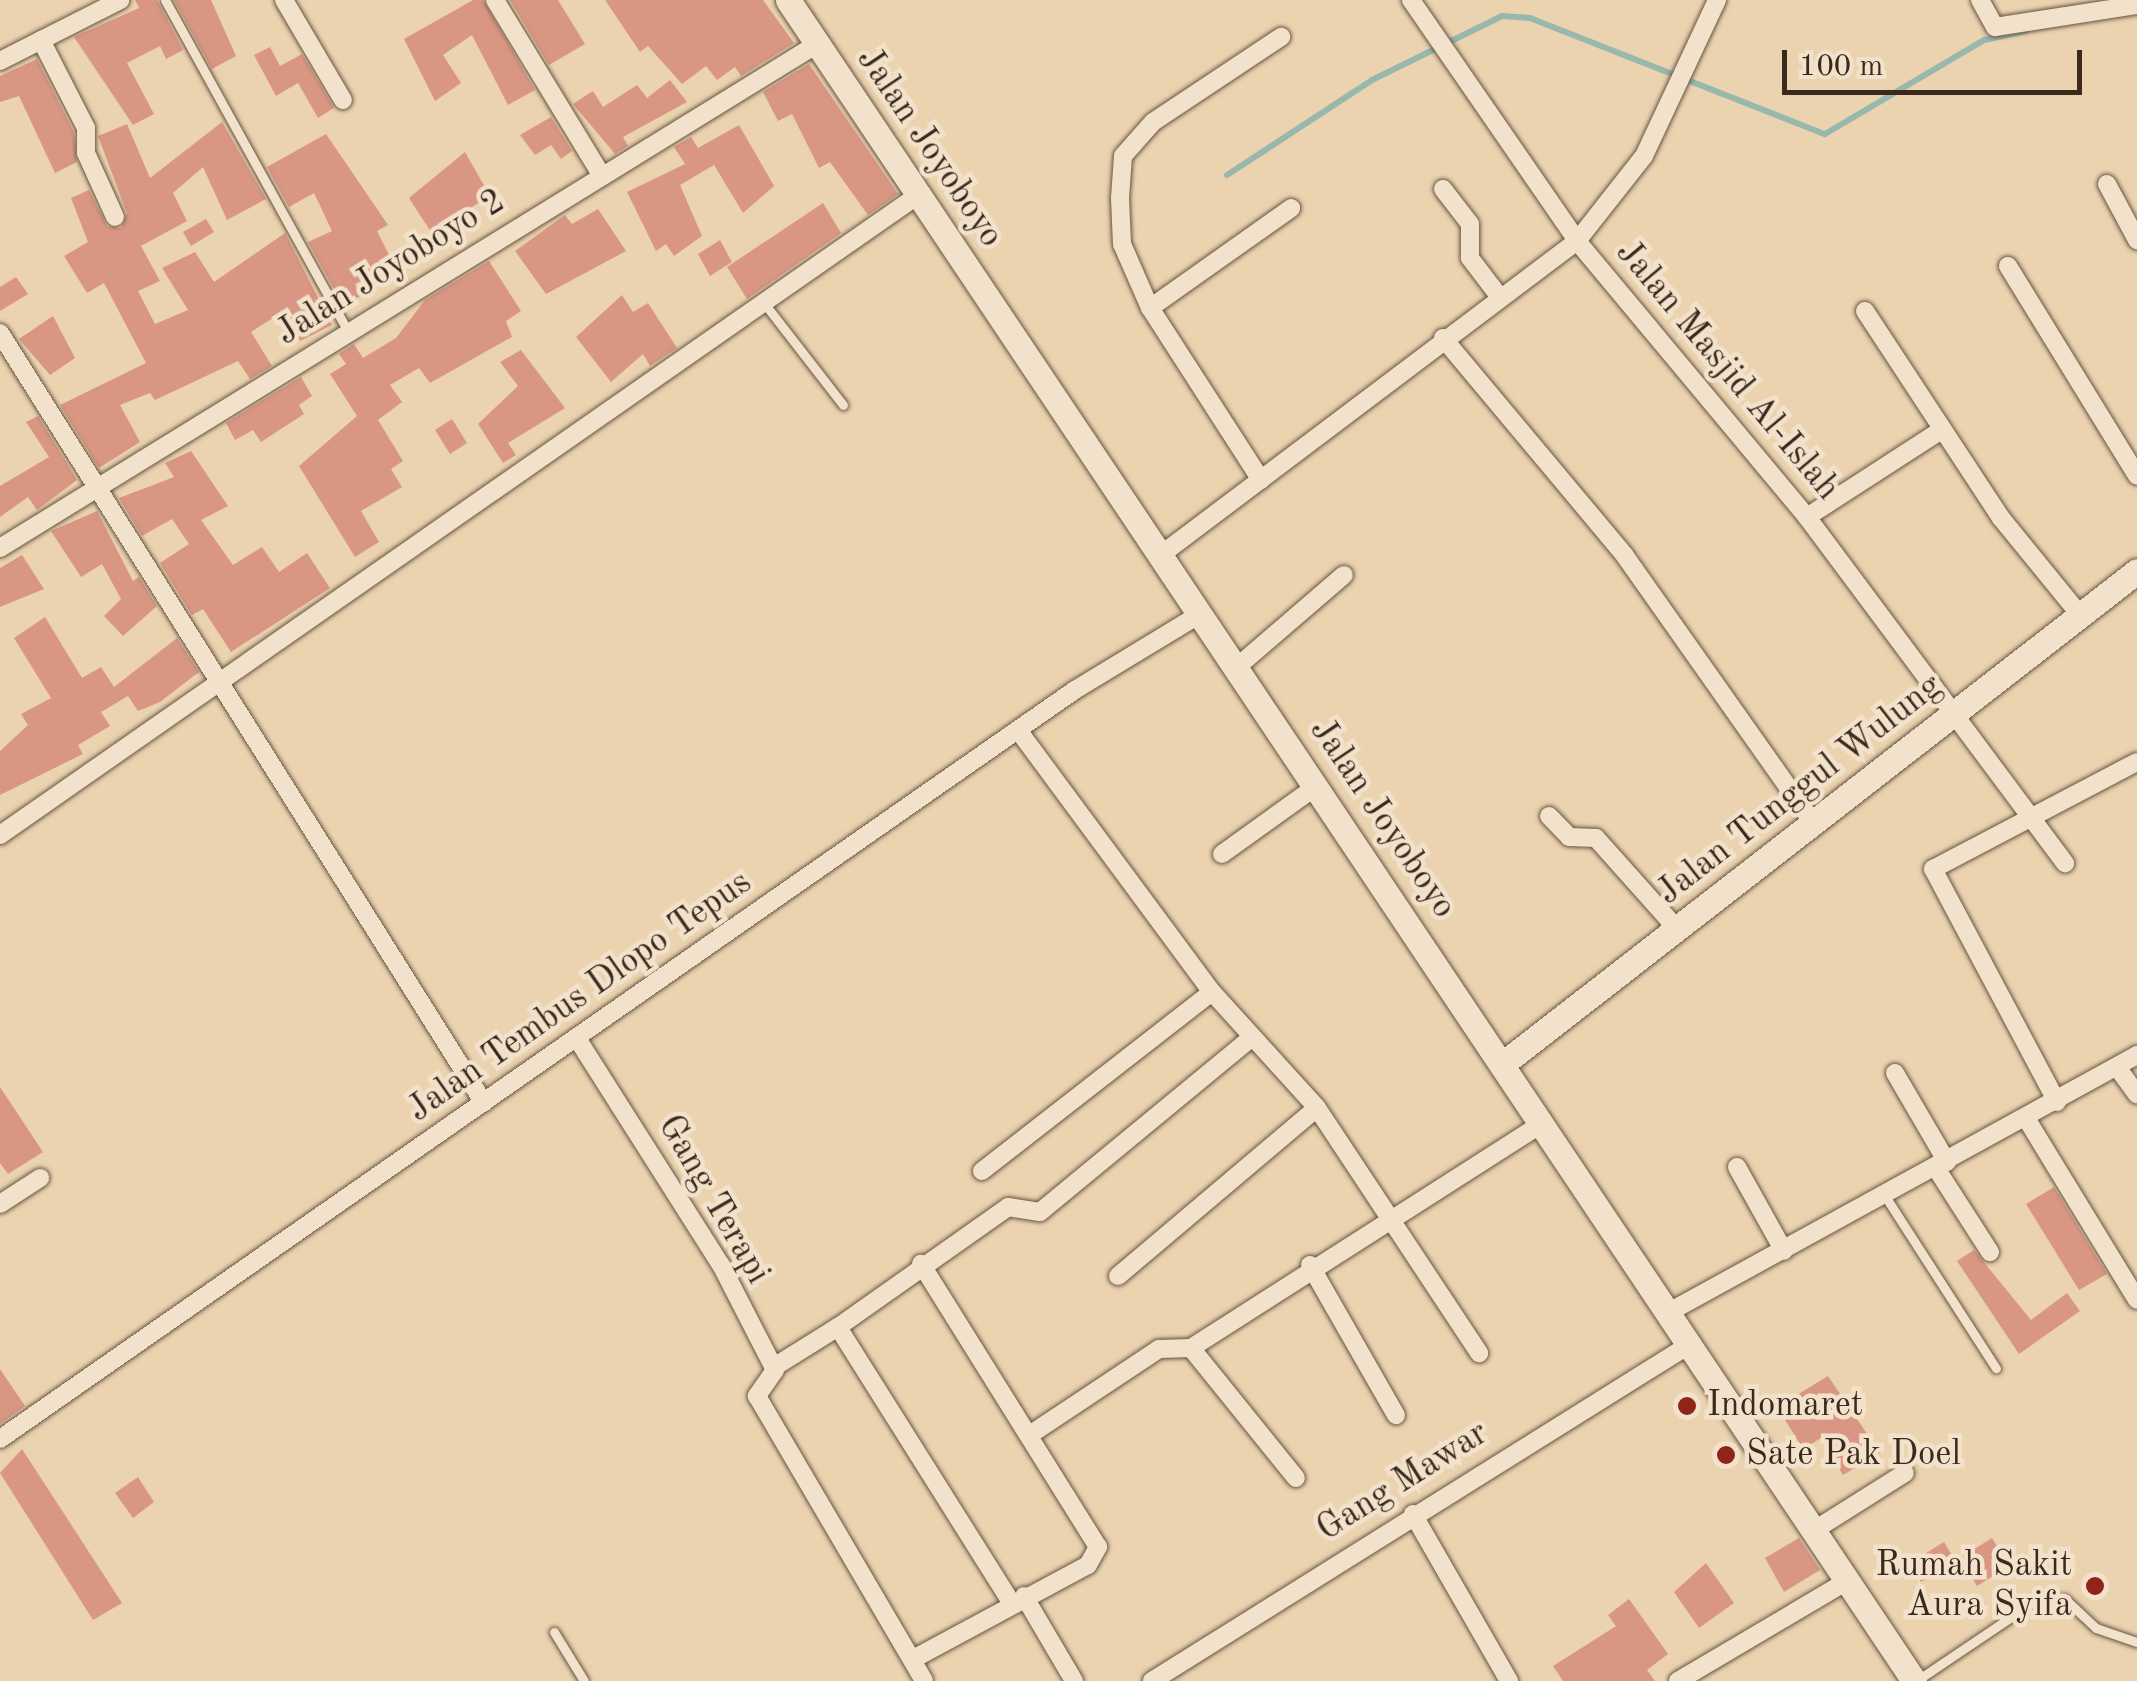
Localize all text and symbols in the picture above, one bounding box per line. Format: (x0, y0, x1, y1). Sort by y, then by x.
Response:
scale bar (1787, 30, 2087, 92)
street label: Jalan Joyoboyo (847, 40, 1011, 256)
text: 100 m (1799, 52, 1883, 82)
street label: Jalan Joyoboyo 2 (269, 181, 513, 355)
street label: Jalan Masjid Al-Islah (1606, 233, 1848, 509)
street label: Jalan Tunggul Wulung (1649, 666, 1951, 914)
street label: Jalan Joyoboyo (1300, 711, 1464, 927)
street label: Jalan Tembus Dlopo Tepus (400, 862, 760, 1132)
street label: Gang Terapi (648, 1108, 778, 1292)
place label: Indomaret (1707, 1385, 1863, 1427)
marker: Indomaret (1676, 1395, 1698, 1417)
street label: Gang Mawar (1310, 1413, 1496, 1551)
place label: Sate Pak Doel (1746, 1434, 1961, 1476)
marker: Sate Pak Doel (1715, 1444, 1737, 1466)
place label: Rumah Sakit Aura Syifa (1875, 1545, 2072, 1627)
marker: Rumah Sakit Aura Syifa (2082, 1573, 2108, 1599)

